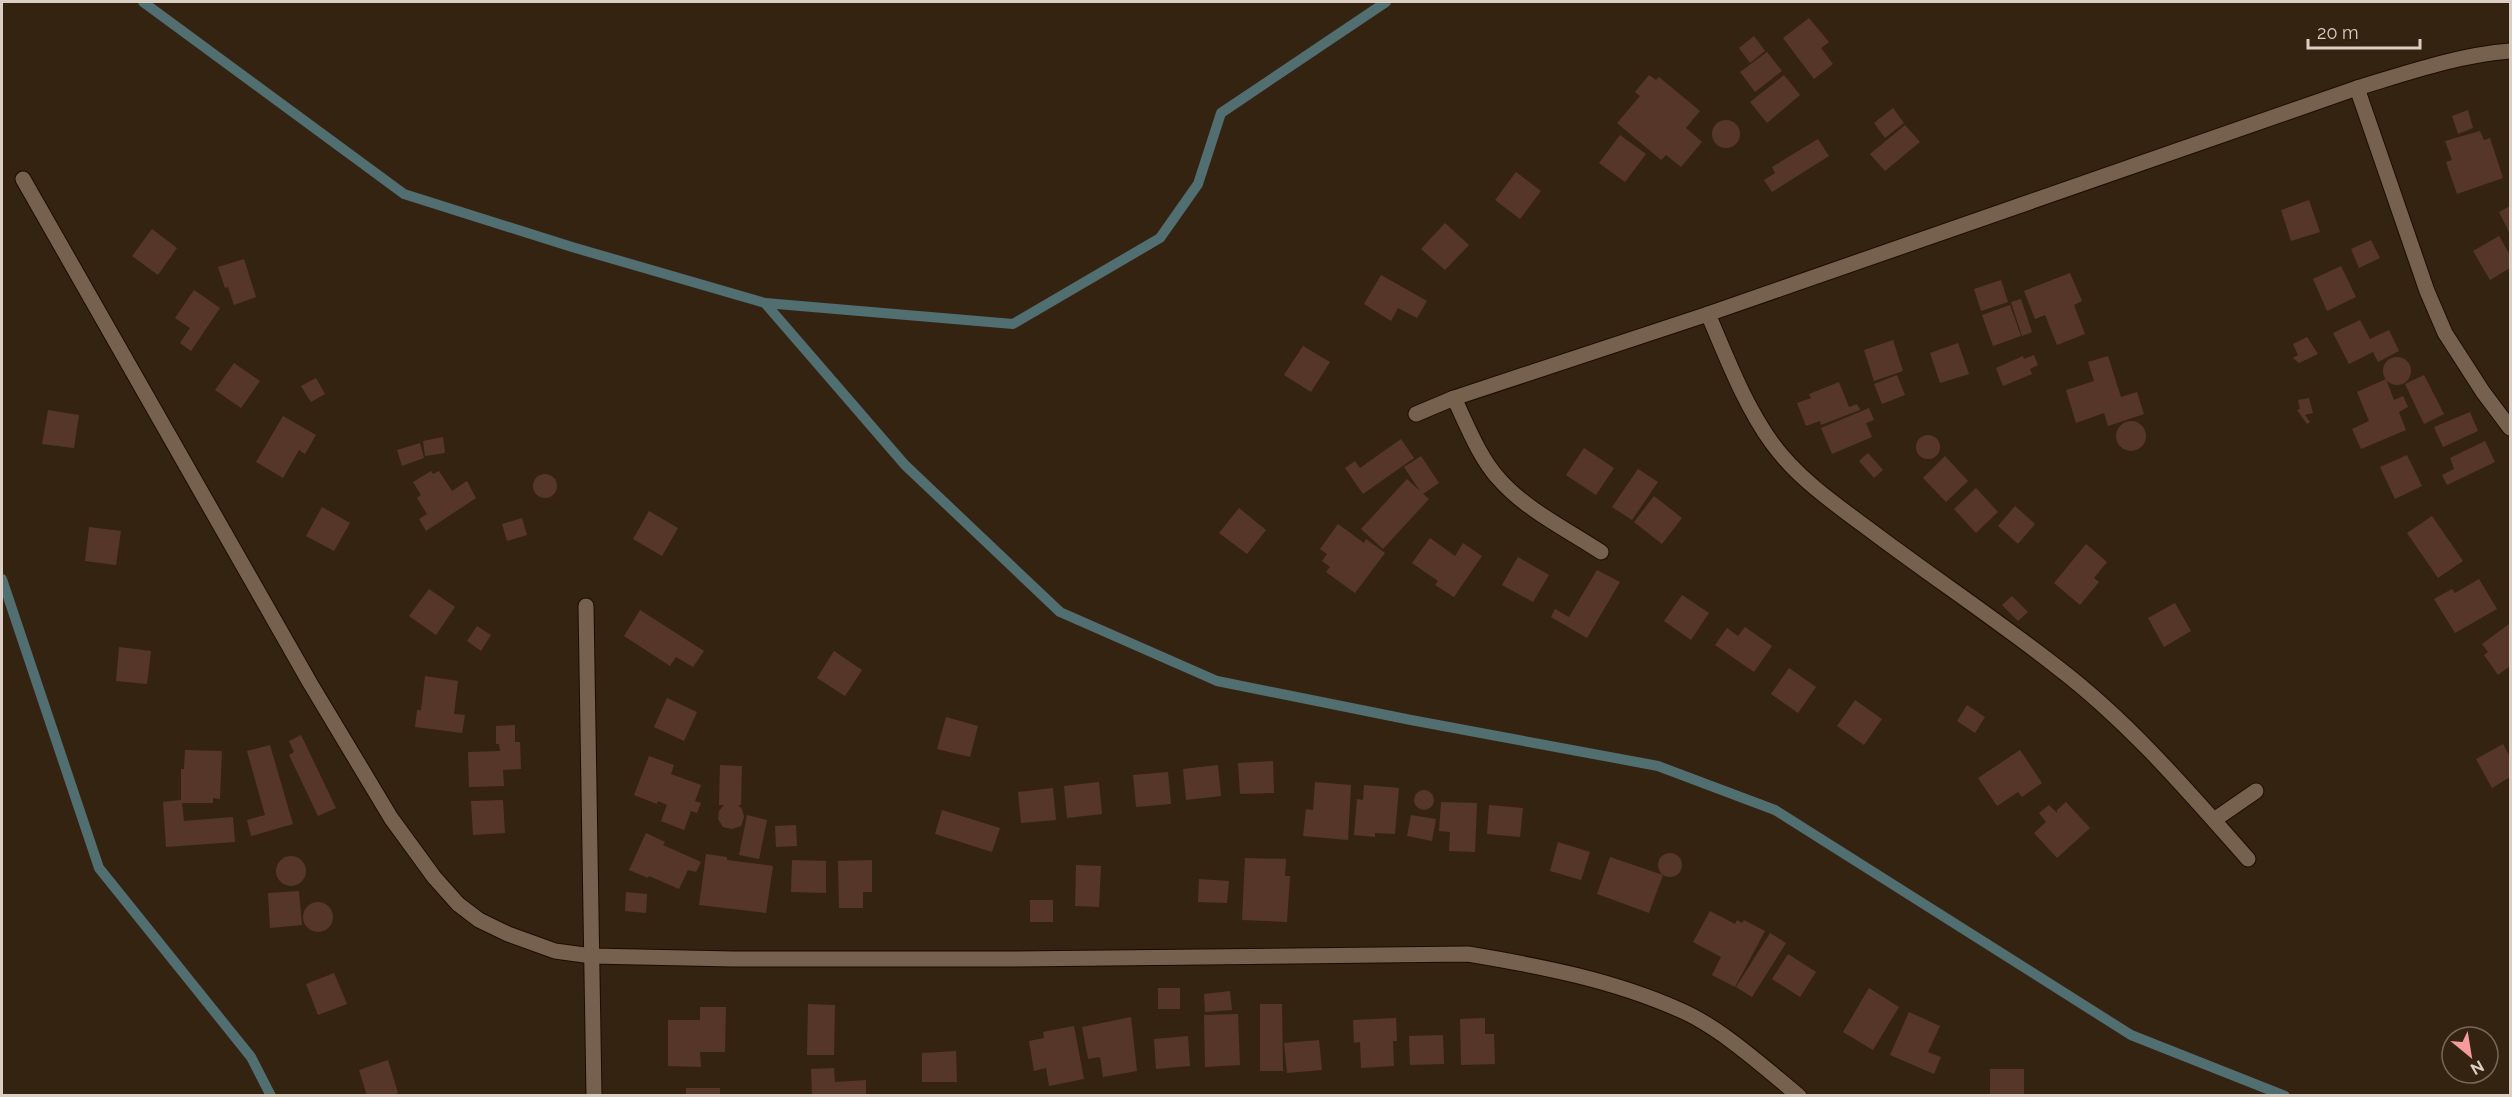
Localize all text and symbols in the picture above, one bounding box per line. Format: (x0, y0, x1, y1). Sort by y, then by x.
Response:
scale bar (2308, 12, 2420, 50)
text: 20 m (2317, 22, 2359, 43)
north arrow (2440, 1025, 2500, 1085)
text: N (2467, 1056, 2487, 1079)

